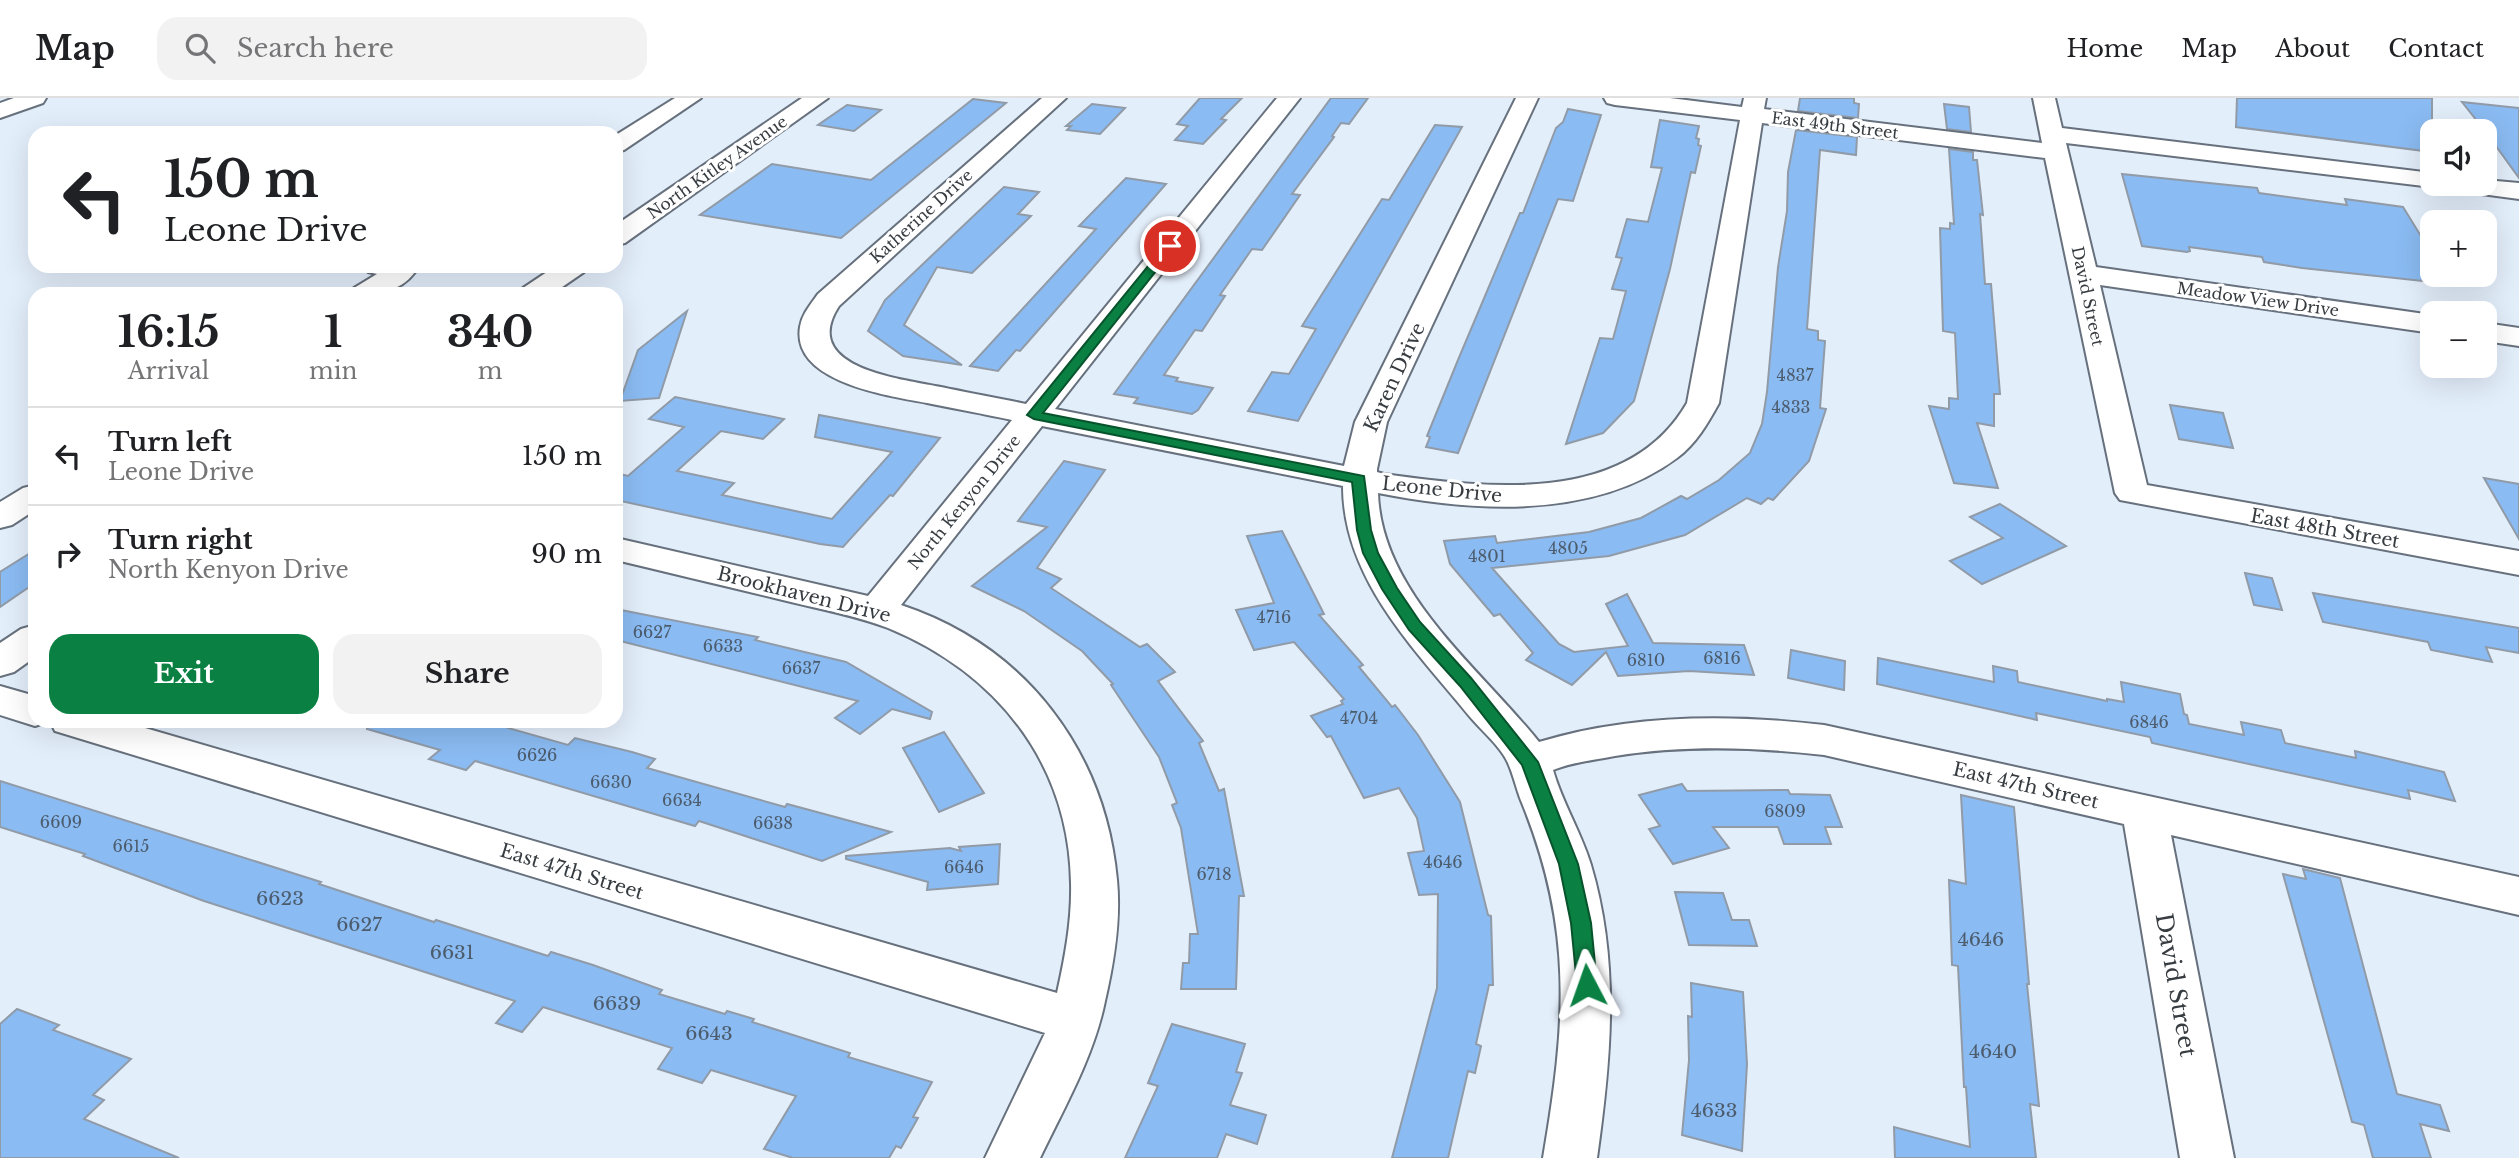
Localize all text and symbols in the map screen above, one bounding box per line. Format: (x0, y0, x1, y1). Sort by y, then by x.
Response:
search box (157, 17, 647, 80)
text: Map (35, 28, 115, 69)
icon: search (181, 29, 219, 67)
text: Search here (237, 32, 394, 64)
text: Home (2067, 34, 2143, 63)
text: Map (2181, 34, 2237, 63)
text: About (2275, 34, 2350, 63)
text: Contact (2388, 34, 2484, 63)
street label: East 49th Street (1770, 107, 1900, 143)
street label: North Kitley Avenue (643, 111, 791, 223)
map controls (2420, 119, 2497, 378)
button: sound (2420, 119, 2497, 196)
text: 150 m (164, 149, 319, 210)
icon: left (49, 154, 140, 245)
street label: Katherine Drive (866, 165, 976, 267)
text: Leone Drive (164, 210, 368, 250)
button: + (2420, 210, 2497, 287)
pin (1140, 216, 1200, 276)
icon: arrive (1151, 227, 1189, 265)
street label: David Street (2068, 244, 2108, 348)
street label: Meadow View Drive (2176, 278, 2340, 320)
button: − (2420, 301, 2497, 378)
text: 16:15 (118, 306, 219, 358)
text: 1 (324, 306, 342, 358)
text: 340 (447, 306, 533, 358)
street label: Karen Drive (1359, 319, 1430, 436)
text: Arrival (128, 357, 209, 385)
text: min (309, 357, 357, 385)
text: m (478, 357, 503, 385)
house number: 4837 (1777, 365, 1814, 385)
house number: 4833 (1772, 397, 1810, 417)
text: Turn left (108, 426, 232, 458)
street label: North Kenyon Drive (904, 431, 1024, 573)
icon: left (49, 437, 87, 475)
text: 150 m (522, 440, 602, 472)
text: Leone Drive (108, 458, 254, 486)
street label: Leone Drive (1381, 472, 1503, 507)
street label: East 48th Street (2249, 504, 2402, 553)
text: Turn right (108, 524, 253, 556)
icon: right (49, 535, 87, 573)
text: 90 m (531, 538, 602, 570)
house number: 4805 (1548, 538, 1588, 558)
house number: 4801 (1468, 546, 1506, 566)
text: North Kenyon Drive (108, 556, 349, 584)
street label: Brookhaven Drive (715, 562, 893, 627)
house number: 4716 (1257, 607, 1291, 627)
house number: 6627 (633, 622, 672, 642)
button: Exit (49, 634, 319, 714)
button: Share (333, 634, 602, 714)
house number: 6633 (703, 636, 743, 656)
house number: 6816 (1703, 648, 1741, 668)
house number: 6810 (1627, 650, 1665, 670)
house number: 6637 (782, 658, 821, 678)
house number: 4704 (1340, 708, 1378, 728)
house number: 6846 (2129, 712, 2169, 732)
house number: 6626 (517, 745, 557, 765)
street label: East 47th Street (1951, 758, 2102, 814)
house number: 6630 (590, 772, 632, 792)
house number: 6634 (662, 790, 702, 810)
house number: 6809 (1764, 801, 1806, 821)
house number: 6609 (40, 812, 82, 832)
house number: 6638 (753, 813, 793, 833)
house number: 6615 (113, 836, 149, 856)
street label: East 47th Street (497, 839, 647, 905)
house number: 4646 (1423, 852, 1463, 872)
house number: 6646 (944, 857, 984, 877)
house number: 6718 (1196, 864, 1232, 884)
house number: 6623 (256, 887, 304, 910)
street label: David Street (2150, 911, 2202, 1059)
house number: 6627 (336, 913, 382, 936)
house number: 4646 (1958, 928, 2004, 951)
house number: 6631 (430, 941, 474, 964)
position arrow (1550, 948, 1624, 1022)
house number: 6639 (593, 992, 641, 1015)
house number: 6643 (685, 1022, 733, 1045)
house number: 4640 (1969, 1040, 2017, 1063)
house number: 4633 (1691, 1099, 1737, 1122)

